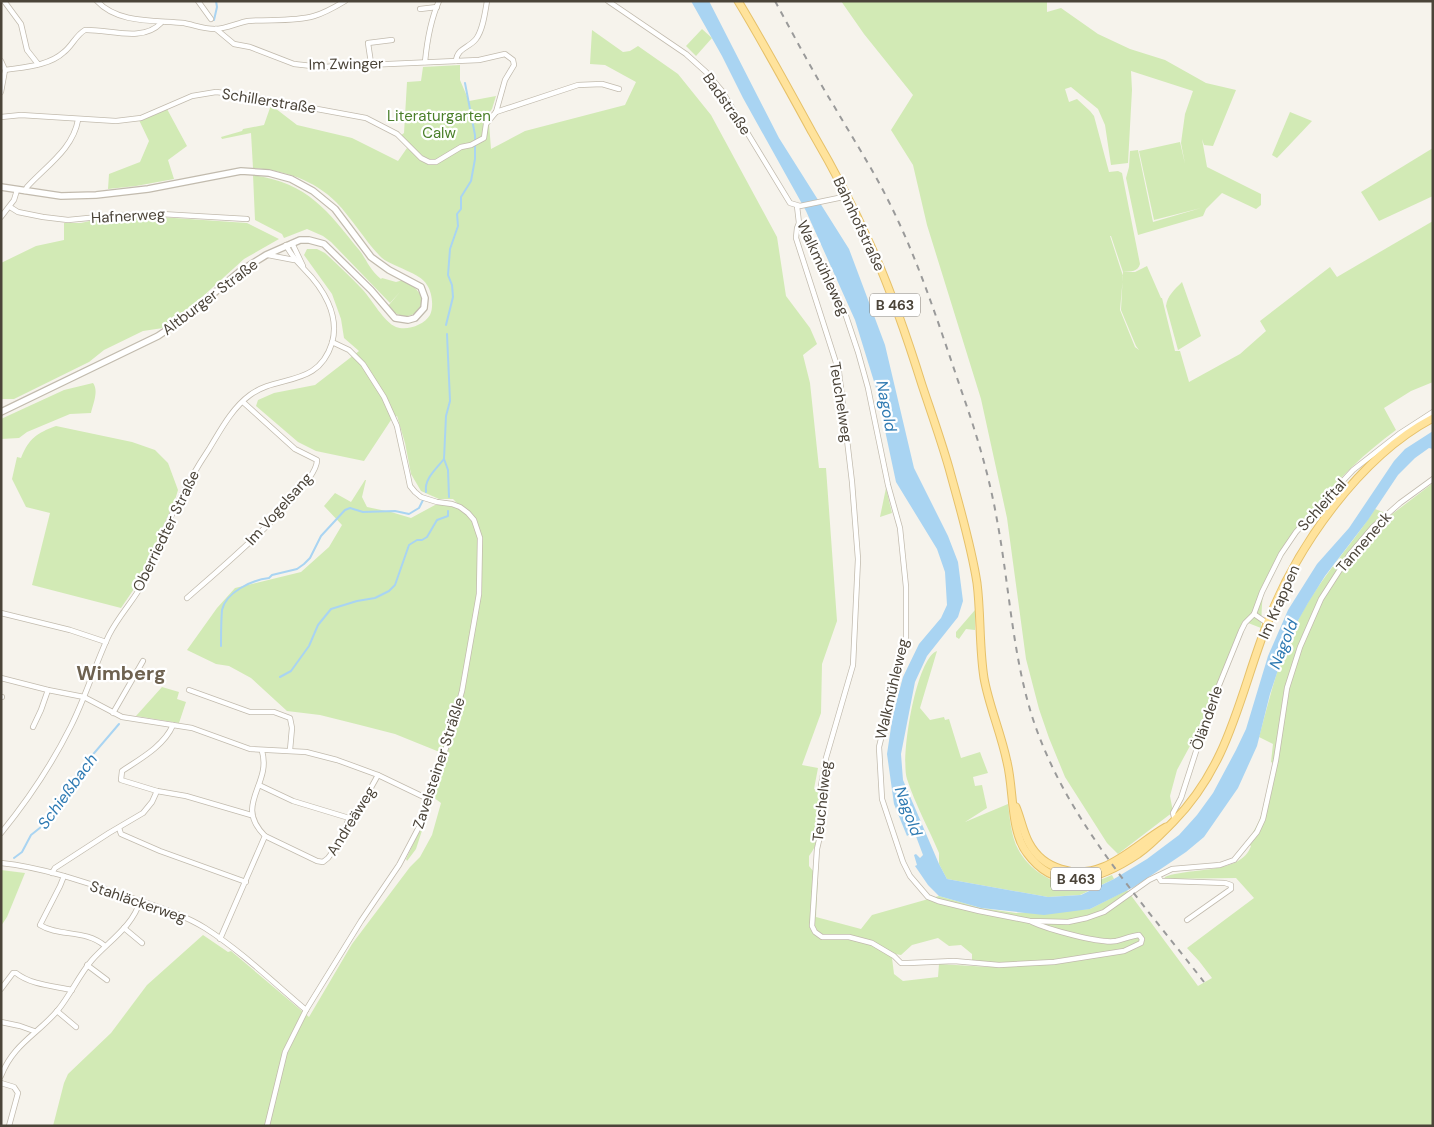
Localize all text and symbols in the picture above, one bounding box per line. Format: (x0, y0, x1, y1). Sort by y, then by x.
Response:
street label: Im Zwinger (308, 53, 384, 75)
street label: Badstraße (698, 69, 756, 139)
street label: Schillerstraße (220, 84, 318, 118)
park label: Literaturgarten Calw (387, 106, 491, 143)
street label: Bahnhofstraße (828, 174, 890, 274)
street label: Hafnerweg (90, 204, 166, 228)
street label: Walkmühleweg (792, 217, 854, 319)
street label: Altburger Straße (158, 254, 262, 340)
road number: B 463 (870, 294, 920, 316)
street label: Teuchelweg (825, 360, 857, 444)
water label: Nagold (871, 379, 902, 434)
street label: Oberriedter Straße (128, 467, 204, 595)
street label: Im Vogelsang (241, 468, 317, 550)
street label: Schleiftal (1293, 475, 1351, 535)
street label: Tanneneck (1332, 507, 1396, 577)
street label: Im Krappen (1254, 562, 1304, 642)
water label: Nagold (1264, 615, 1303, 672)
street label: Walkmühleweg (871, 637, 913, 741)
district label: Wimberg (76, 660, 166, 686)
street label: Öländerle (1187, 683, 1227, 753)
street label: Zavelsteiner Sträßle (408, 695, 470, 831)
water label: Schießbach (33, 749, 102, 833)
street label: Teuchelweg (808, 760, 836, 842)
street label: Andreäweg (322, 783, 380, 859)
water label: Nagold (890, 783, 928, 840)
road number: B 463 (1051, 868, 1101, 891)
street label: Stahläckerweg (87, 876, 189, 928)

